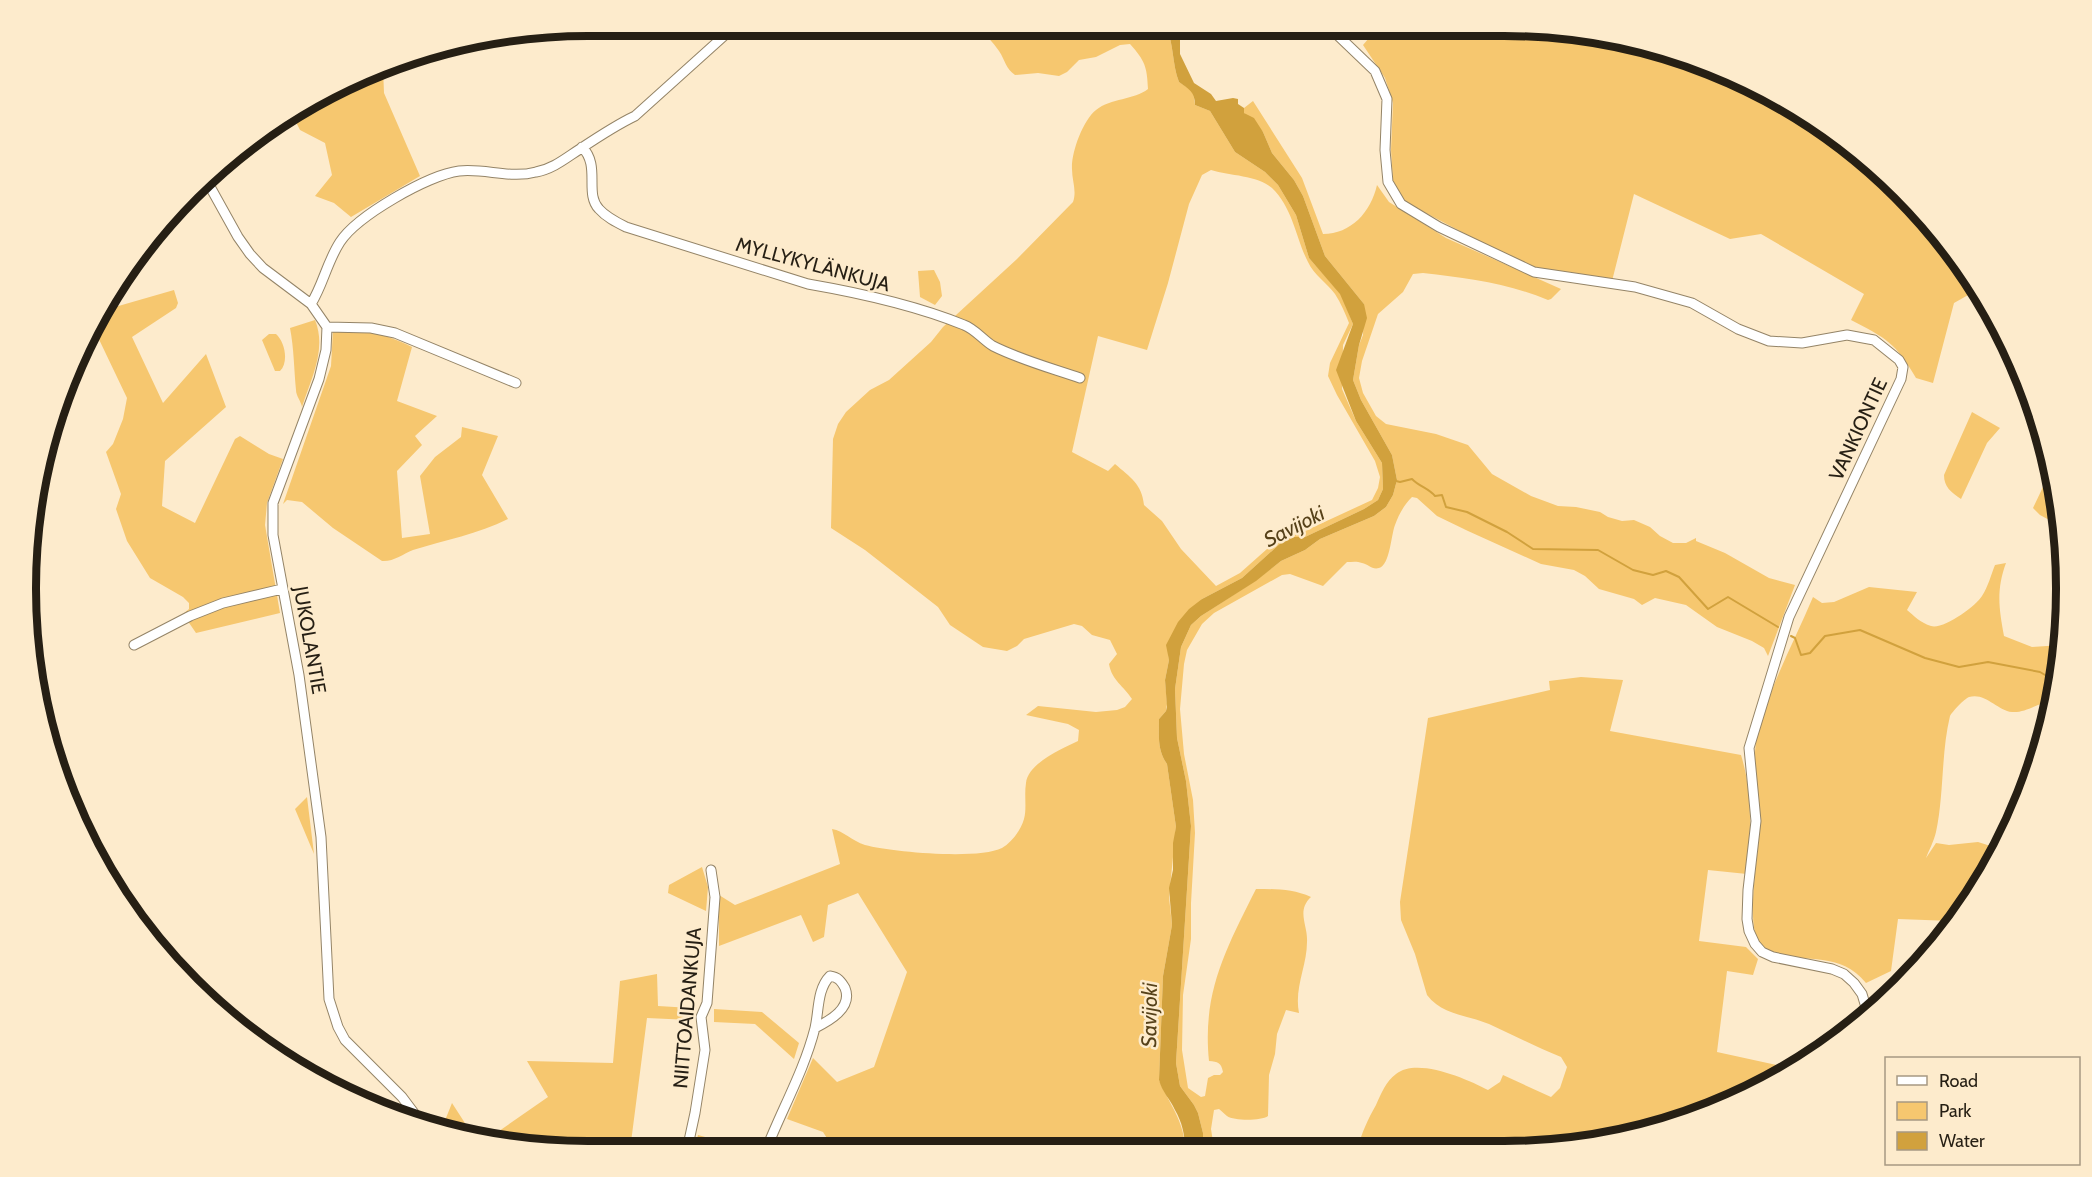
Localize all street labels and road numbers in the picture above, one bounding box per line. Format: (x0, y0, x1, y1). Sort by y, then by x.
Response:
street label: MYLLYKYLÄNKUJA (733, 232, 893, 296)
street label: VANKIONTIE (1824, 374, 1892, 484)
street label: JUKOLANTIE (289, 583, 331, 696)
street label: NIITTOAIDANKUJA (668, 926, 706, 1090)

